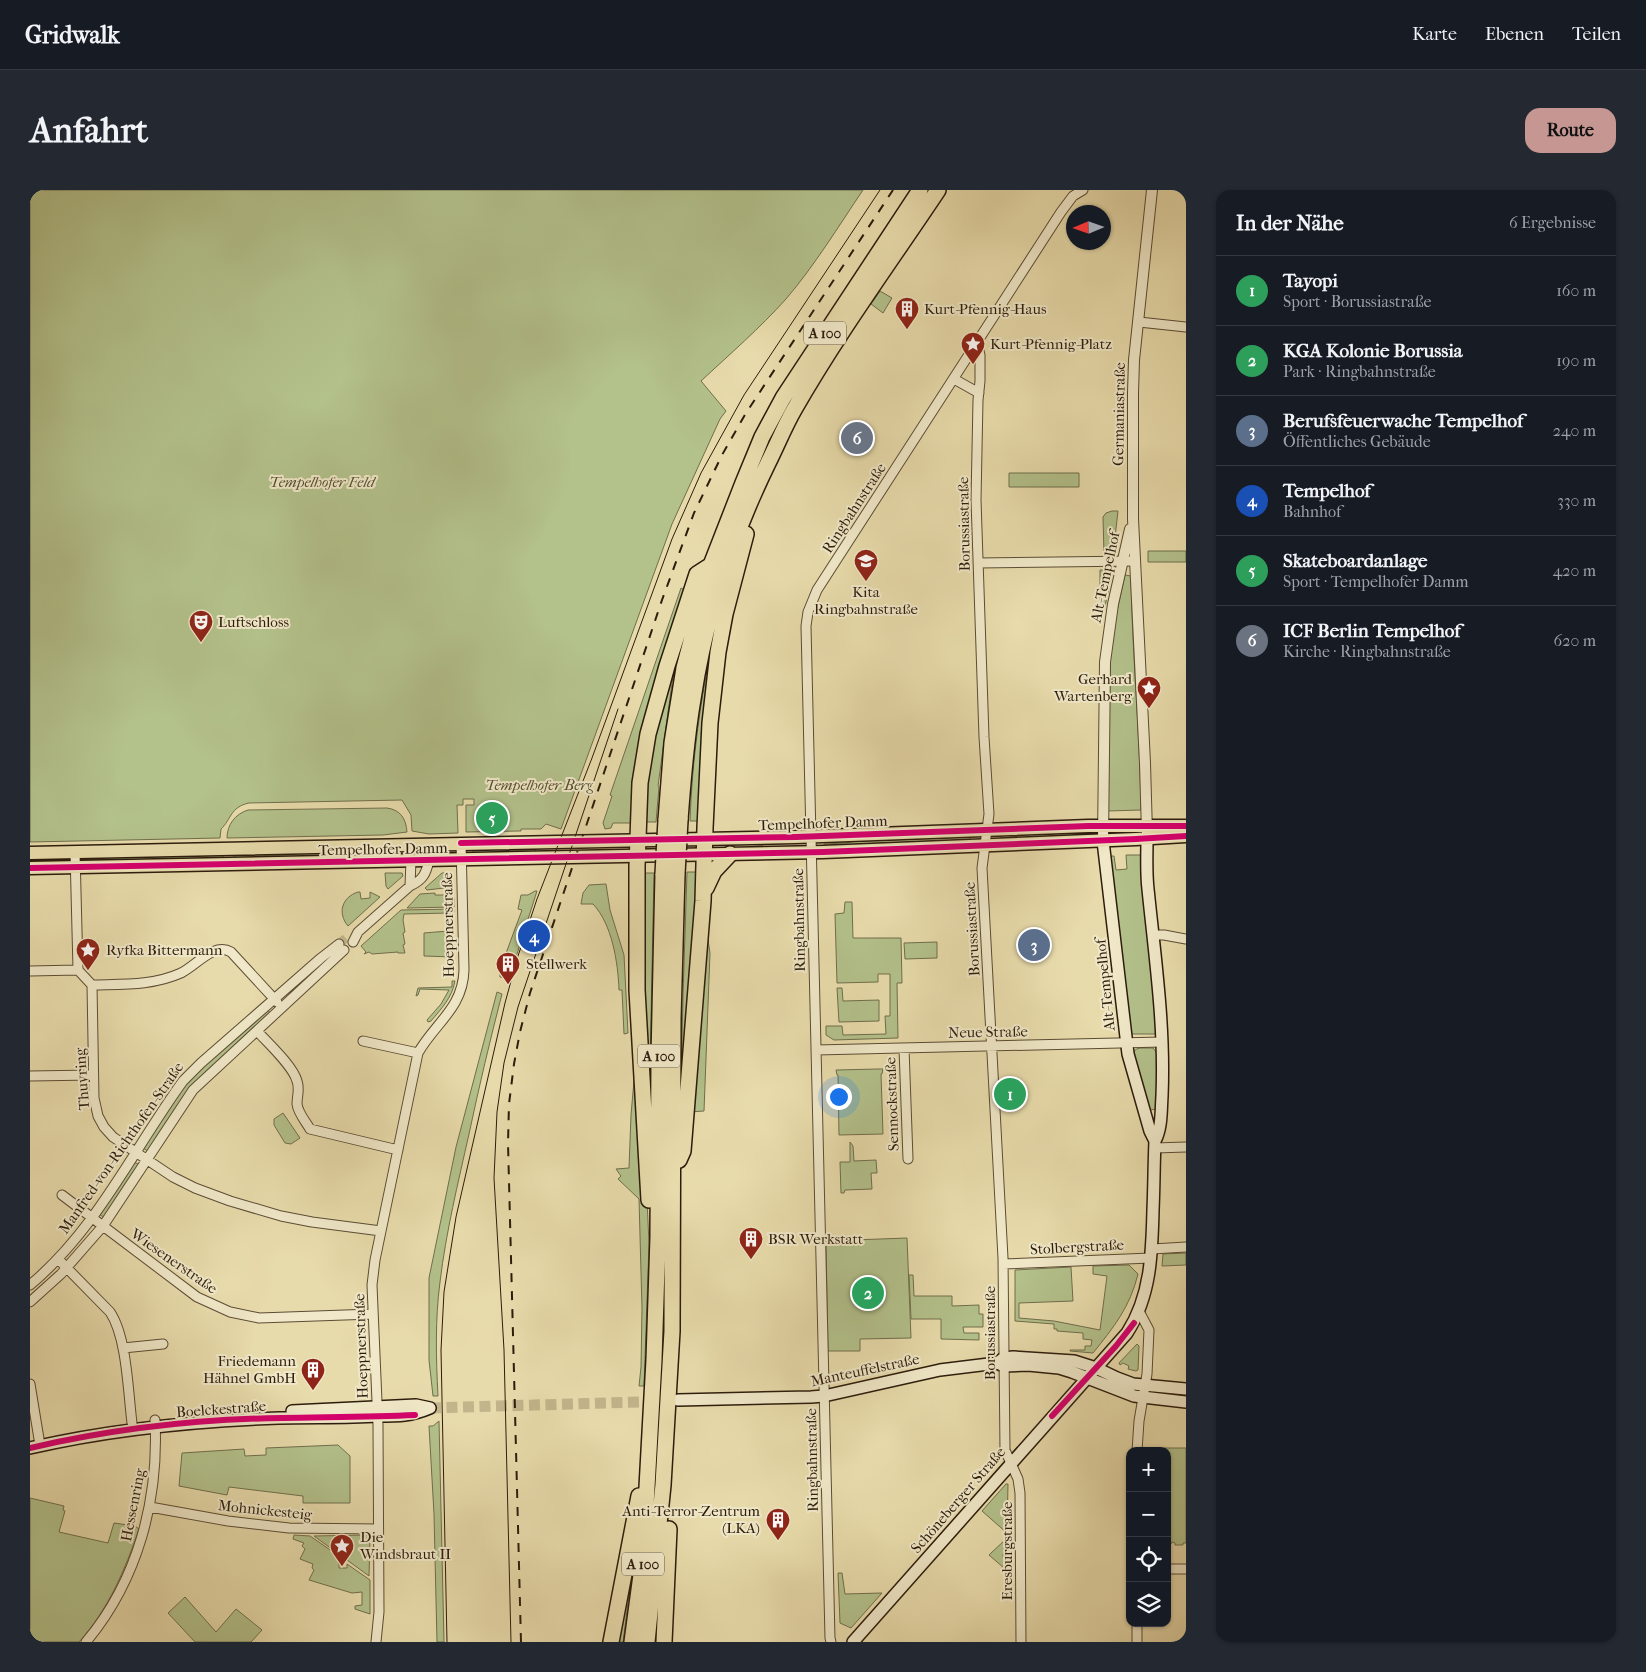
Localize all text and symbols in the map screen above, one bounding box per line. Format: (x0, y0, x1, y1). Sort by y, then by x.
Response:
text: Gridwalk (25, 21, 120, 49)
text: Karte (1412, 24, 1457, 45)
text: Ebenen (1485, 24, 1544, 45)
text: Teilen (1572, 24, 1621, 45)
button: Route (1525, 108, 1616, 153)
text: Anfahrt (30, 110, 148, 151)
north arrow (1066, 205, 1111, 250)
text: In der Nähe (1236, 211, 1344, 235)
text: 6 Ergebnisse (1509, 213, 1596, 232)
text: Tayopi (1283, 270, 1338, 292)
text: 1 (1249, 281, 1255, 300)
text: 160 m (1556, 281, 1596, 300)
text: Sport · Borussiastraße (1283, 292, 1431, 311)
building icon: Kurt-Pfennig-Haus (894, 296, 920, 330)
place label: Kurt-Pfennig-Haus (924, 300, 1047, 318)
road number: A 100 (804, 322, 846, 344)
place icon: Kurt-Pfennig-Platz (960, 331, 986, 365)
place label: Kurt-Pfennig-Platz (990, 335, 1112, 353)
text: KGA Kolonie Borussia (1283, 340, 1463, 362)
text: 2 (1248, 351, 1256, 370)
text: 190 m (1556, 351, 1596, 370)
street label: Germaniastraße (1109, 361, 1129, 466)
text: Park · Ringbahnstraße (1283, 362, 1436, 381)
text: Berufsfeuerwache Tempelhof (1283, 410, 1523, 432)
pin: 6 (841, 419, 873, 457)
text: 3 (1249, 421, 1255, 440)
text: 240 m (1553, 421, 1596, 440)
text: Öffentliches Gebäude (1283, 432, 1431, 451)
street label: Ringbahnstraße (818, 459, 890, 556)
park label: Tempelhofer Feld (269, 473, 377, 491)
street label: Borussiastraße (954, 476, 974, 571)
text: Tempelhof (1283, 480, 1371, 502)
text: 4 (1247, 491, 1257, 510)
text: 330 m (1557, 491, 1596, 510)
text: Bahnhof (1283, 502, 1341, 521)
street label: Alt-Tempelhof (1086, 527, 1124, 625)
school or university icon: Kita Ringbahnstraße (853, 548, 879, 582)
text: Skateboardanlage (1283, 550, 1428, 572)
text: 5 (1249, 561, 1255, 580)
text: 420 m (1553, 561, 1596, 580)
text: Sport · Tempelhofer Damm (1283, 572, 1469, 591)
place label: Kita Ringbahnstraße (814, 583, 918, 618)
theatre icon: Luftschloss (188, 609, 214, 643)
place label: Luftschloss (218, 613, 290, 631)
text: ICF Berlin Tempelhof (1283, 620, 1461, 642)
text: 6 (1248, 631, 1256, 650)
text: 620 m (1554, 631, 1596, 650)
text: Kirche · Ringbahnstraße (1283, 642, 1451, 661)
place label: Gerhard Wartenberg (1053, 670, 1133, 705)
place icon: Gerhard Wartenberg (1136, 675, 1162, 709)
park label: Tempelhofer Berg (485, 776, 594, 794)
pin: 5 (476, 799, 508, 837)
street label: Tempelhofer Damm (758, 812, 888, 834)
street label: Tempelhofer Damm (318, 839, 448, 859)
street label: Ringbahnstraße (789, 867, 809, 972)
street label: Hoeppnerstraße (438, 872, 458, 978)
street label: Borussiastraße (961, 881, 983, 977)
pin: 4 (518, 917, 550, 955)
pin: 3 (1018, 926, 1050, 964)
street label: Alt-Tempelhof (1091, 935, 1119, 1033)
place icon: Ryfka Bittermann (75, 937, 101, 971)
place label: Ryfka Bittermann (106, 941, 223, 959)
building icon: Stellwerk (495, 951, 521, 985)
place label: Stellwerk (526, 955, 587, 973)
street label: Neue Straße (948, 1022, 1029, 1042)
road number: A 100 (638, 1044, 680, 1068)
street label: Thuyring (71, 1046, 93, 1111)
street label: Sennockstraße (881, 1056, 903, 1151)
street label: Manfred-von-Richthofen-Straße (55, 1058, 188, 1237)
pin: 1 (994, 1075, 1026, 1113)
your location (826, 1084, 852, 1110)
street label: Wiesenerstraße (126, 1224, 221, 1298)
building icon: BSR Werkstatt (738, 1226, 764, 1260)
place label: BSR Werkstatt (768, 1230, 864, 1248)
street label: Stolbergstraße (1030, 1236, 1125, 1258)
pin: 2 (852, 1274, 884, 1312)
street label: Borussiastraße (981, 1285, 999, 1380)
street label: Hoeppnerstraße (350, 1293, 372, 1399)
street label: Manteuffelstraße (809, 1350, 922, 1390)
place label: Friedemann Hähnel GmbH (203, 1352, 296, 1387)
building icon: Friedemann Hähnel GmbH (300, 1357, 326, 1391)
street label: Boelckestraße (175, 1397, 267, 1421)
street label: Ringbahnstraße (802, 1407, 822, 1512)
street label: Schöneberger Straße (907, 1443, 1009, 1557)
map controls (1126, 1447, 1171, 1627)
button: + (1126, 1447, 1171, 1492)
street label: Hessenring (117, 1466, 149, 1543)
button: − (1126, 1492, 1171, 1537)
street label: Mohnickesteig (217, 1496, 314, 1524)
street label: Eresburgstraße (998, 1501, 1016, 1600)
place label: Anti-Terror-Zentrum (LKA) (621, 1502, 761, 1537)
building icon: Anti-Terror-Zentrum (LKA) (765, 1507, 791, 1541)
place label: Die Windsbraut II (359, 1528, 451, 1563)
place icon: Die Windsbraut II (329, 1533, 355, 1567)
button: locate (1126, 1537, 1171, 1582)
road number: A 100 (622, 1552, 664, 1576)
button: layers (1126, 1582, 1171, 1627)

